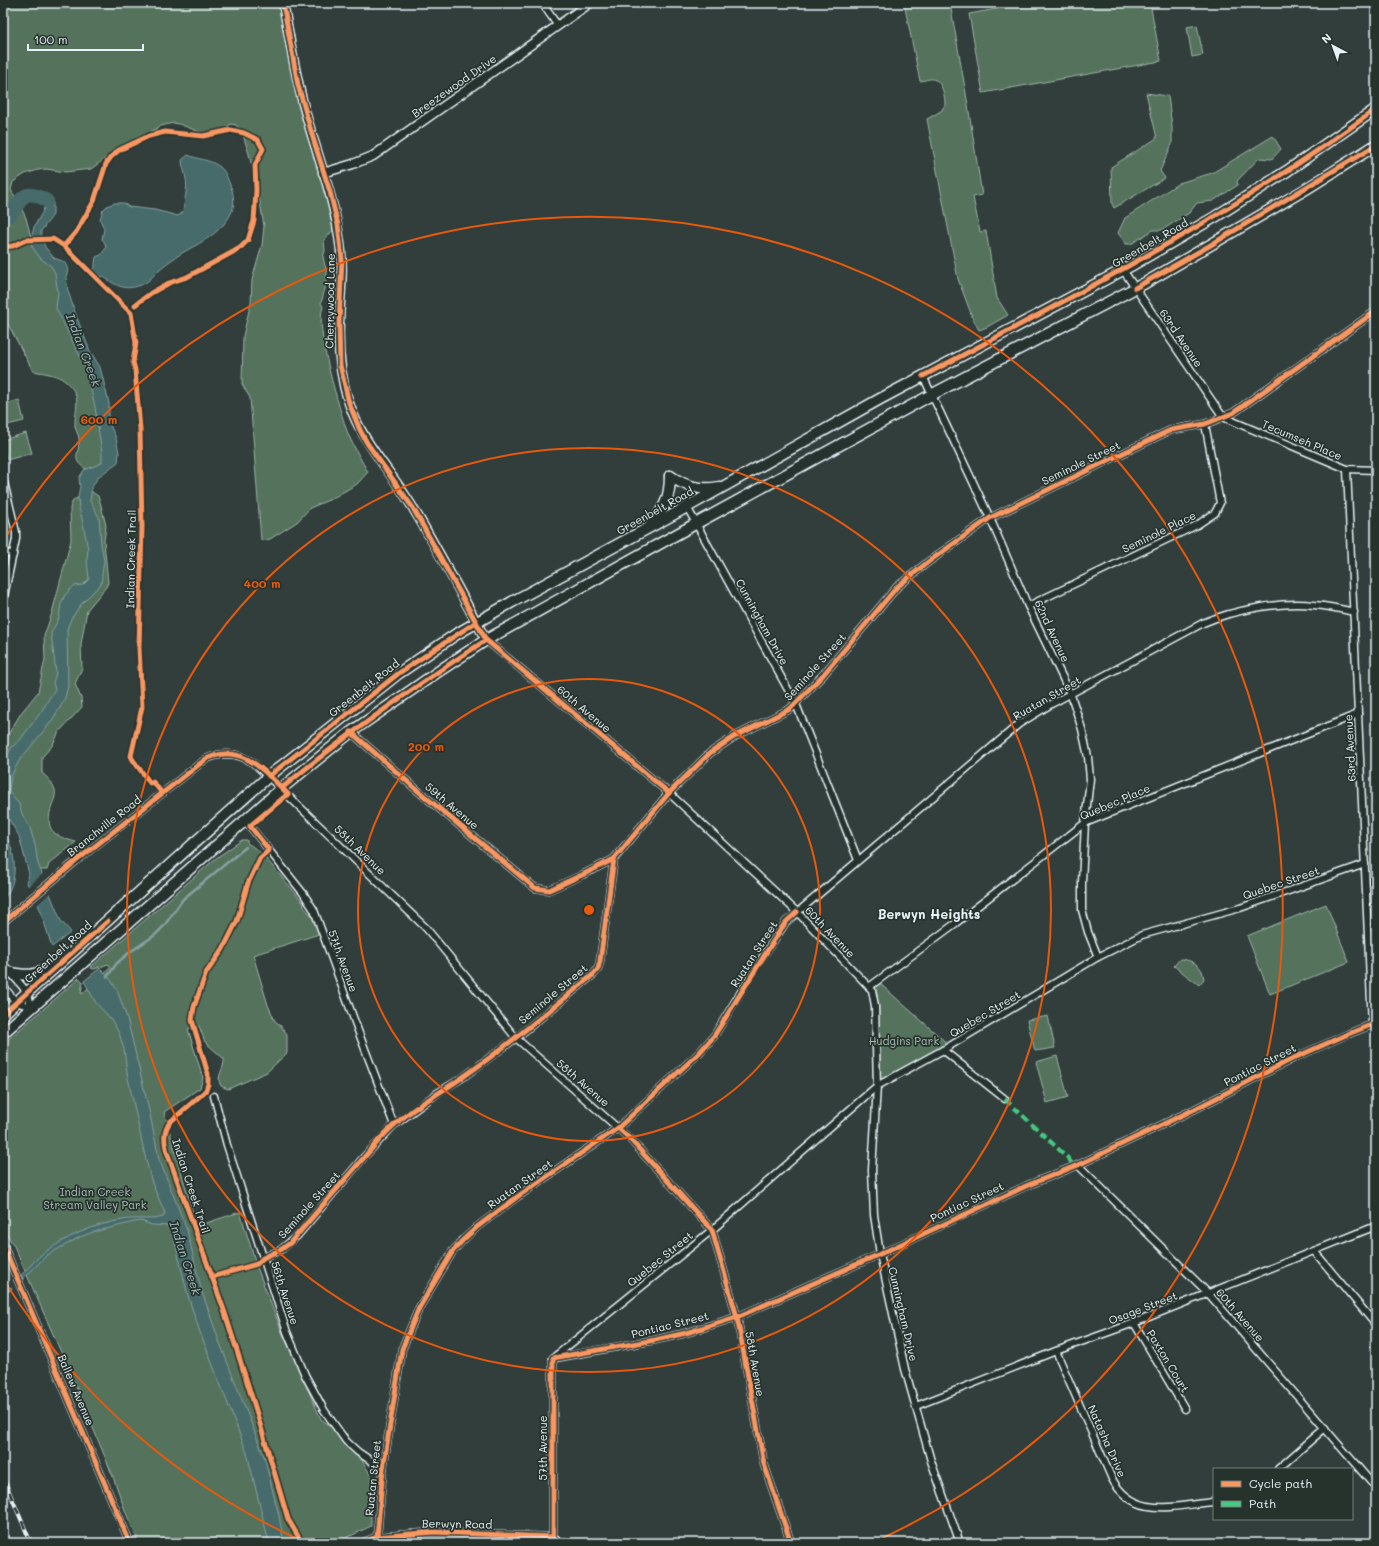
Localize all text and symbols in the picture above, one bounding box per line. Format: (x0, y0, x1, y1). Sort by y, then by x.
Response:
scale bar (28, 26, 143, 52)
north arrow (1313, 26, 1353, 66)
text: N (1318, 30, 1334, 46)
text: 100 m (34, 31, 68, 47)
street label: Breezewood Drive (408, 51, 499, 120)
street label: Greenbelt Road (1109, 215, 1191, 270)
street label: Cherrywood Lane (321, 253, 338, 349)
street label: 63rd Avenue (1156, 306, 1207, 370)
water label: Indian Creek (63, 311, 105, 389)
text: 600 m (81, 411, 117, 427)
street label: Tecumseh Place (1260, 416, 1345, 463)
street label: Seminole Street (1039, 437, 1123, 488)
street label: Greenbelt Road (614, 483, 696, 538)
street label: Seminole Place (1119, 507, 1198, 556)
street label: Indian Creek Trail (122, 510, 139, 608)
text: 400 m (244, 575, 280, 591)
street label: Cunningham Drive (733, 576, 792, 668)
street label: 62nd Avenue (1031, 597, 1074, 665)
street label: Seminole Street (780, 630, 849, 704)
street label: Greenbelt Road (325, 655, 402, 720)
street label: Ruatan Street (1010, 672, 1084, 723)
street label: 60th Avenue (554, 682, 615, 736)
street label: 63rd Avenue (1340, 714, 1359, 782)
text: 200 m (408, 738, 444, 754)
street label: 59th Avenue (422, 779, 482, 833)
street label: Quebec Place (1077, 780, 1152, 823)
street label: Branchville Road (63, 792, 144, 859)
street label: 58th Avenue (332, 821, 389, 878)
street label: Quebec Street (1240, 862, 1321, 903)
centre of rings (582, 903, 596, 917)
street label: 60th Avenue (802, 903, 859, 961)
district label: Berwyn Heights (878, 905, 980, 923)
street label: Greenbelt Road (21, 917, 95, 986)
street label: Ruatan Street (727, 918, 781, 990)
street label: 57th Avenue (325, 928, 362, 994)
street label: Seminole Street (515, 960, 591, 1027)
street label: Quebec Street (946, 986, 1023, 1041)
park label: Hudgins Park (869, 1033, 939, 1048)
street label: Pontiac Street (1221, 1040, 1299, 1089)
street label: 58th Avenue (554, 1055, 613, 1110)
street label: Indian Creek Trail (169, 1137, 214, 1235)
street label: Ruatan Street (484, 1155, 555, 1212)
street label: Seminole Street (274, 1168, 343, 1242)
street label: Pontiac Street (928, 1178, 1006, 1225)
park label: Indian Creek Stream Valley Park (44, 1184, 147, 1212)
water label: Indian Creek (166, 1219, 206, 1297)
street label: Quebec Street (624, 1227, 696, 1290)
street label: 56th Avenue (268, 1259, 303, 1327)
street label: Cunningham Drive (885, 1265, 922, 1363)
street label: 60th Avenue (1213, 1285, 1268, 1345)
street label: Osage Street (1106, 1287, 1180, 1328)
street label: Pontiac Street (630, 1308, 710, 1341)
street label: Paxton Court (1144, 1326, 1193, 1395)
street label: 58th Avenue (742, 1330, 769, 1398)
street label: Ballew Avenue (55, 1352, 98, 1428)
street label: Natasha Drive (1085, 1402, 1130, 1479)
street label: 57th Avenue (535, 1415, 550, 1481)
street label: Ruatan Street (361, 1439, 384, 1517)
legend (1213, 1468, 1353, 1520)
text: Cycle path (1249, 1475, 1312, 1491)
text: Path (1249, 1495, 1276, 1511)
street label: Berwyn Road (422, 1515, 492, 1532)

